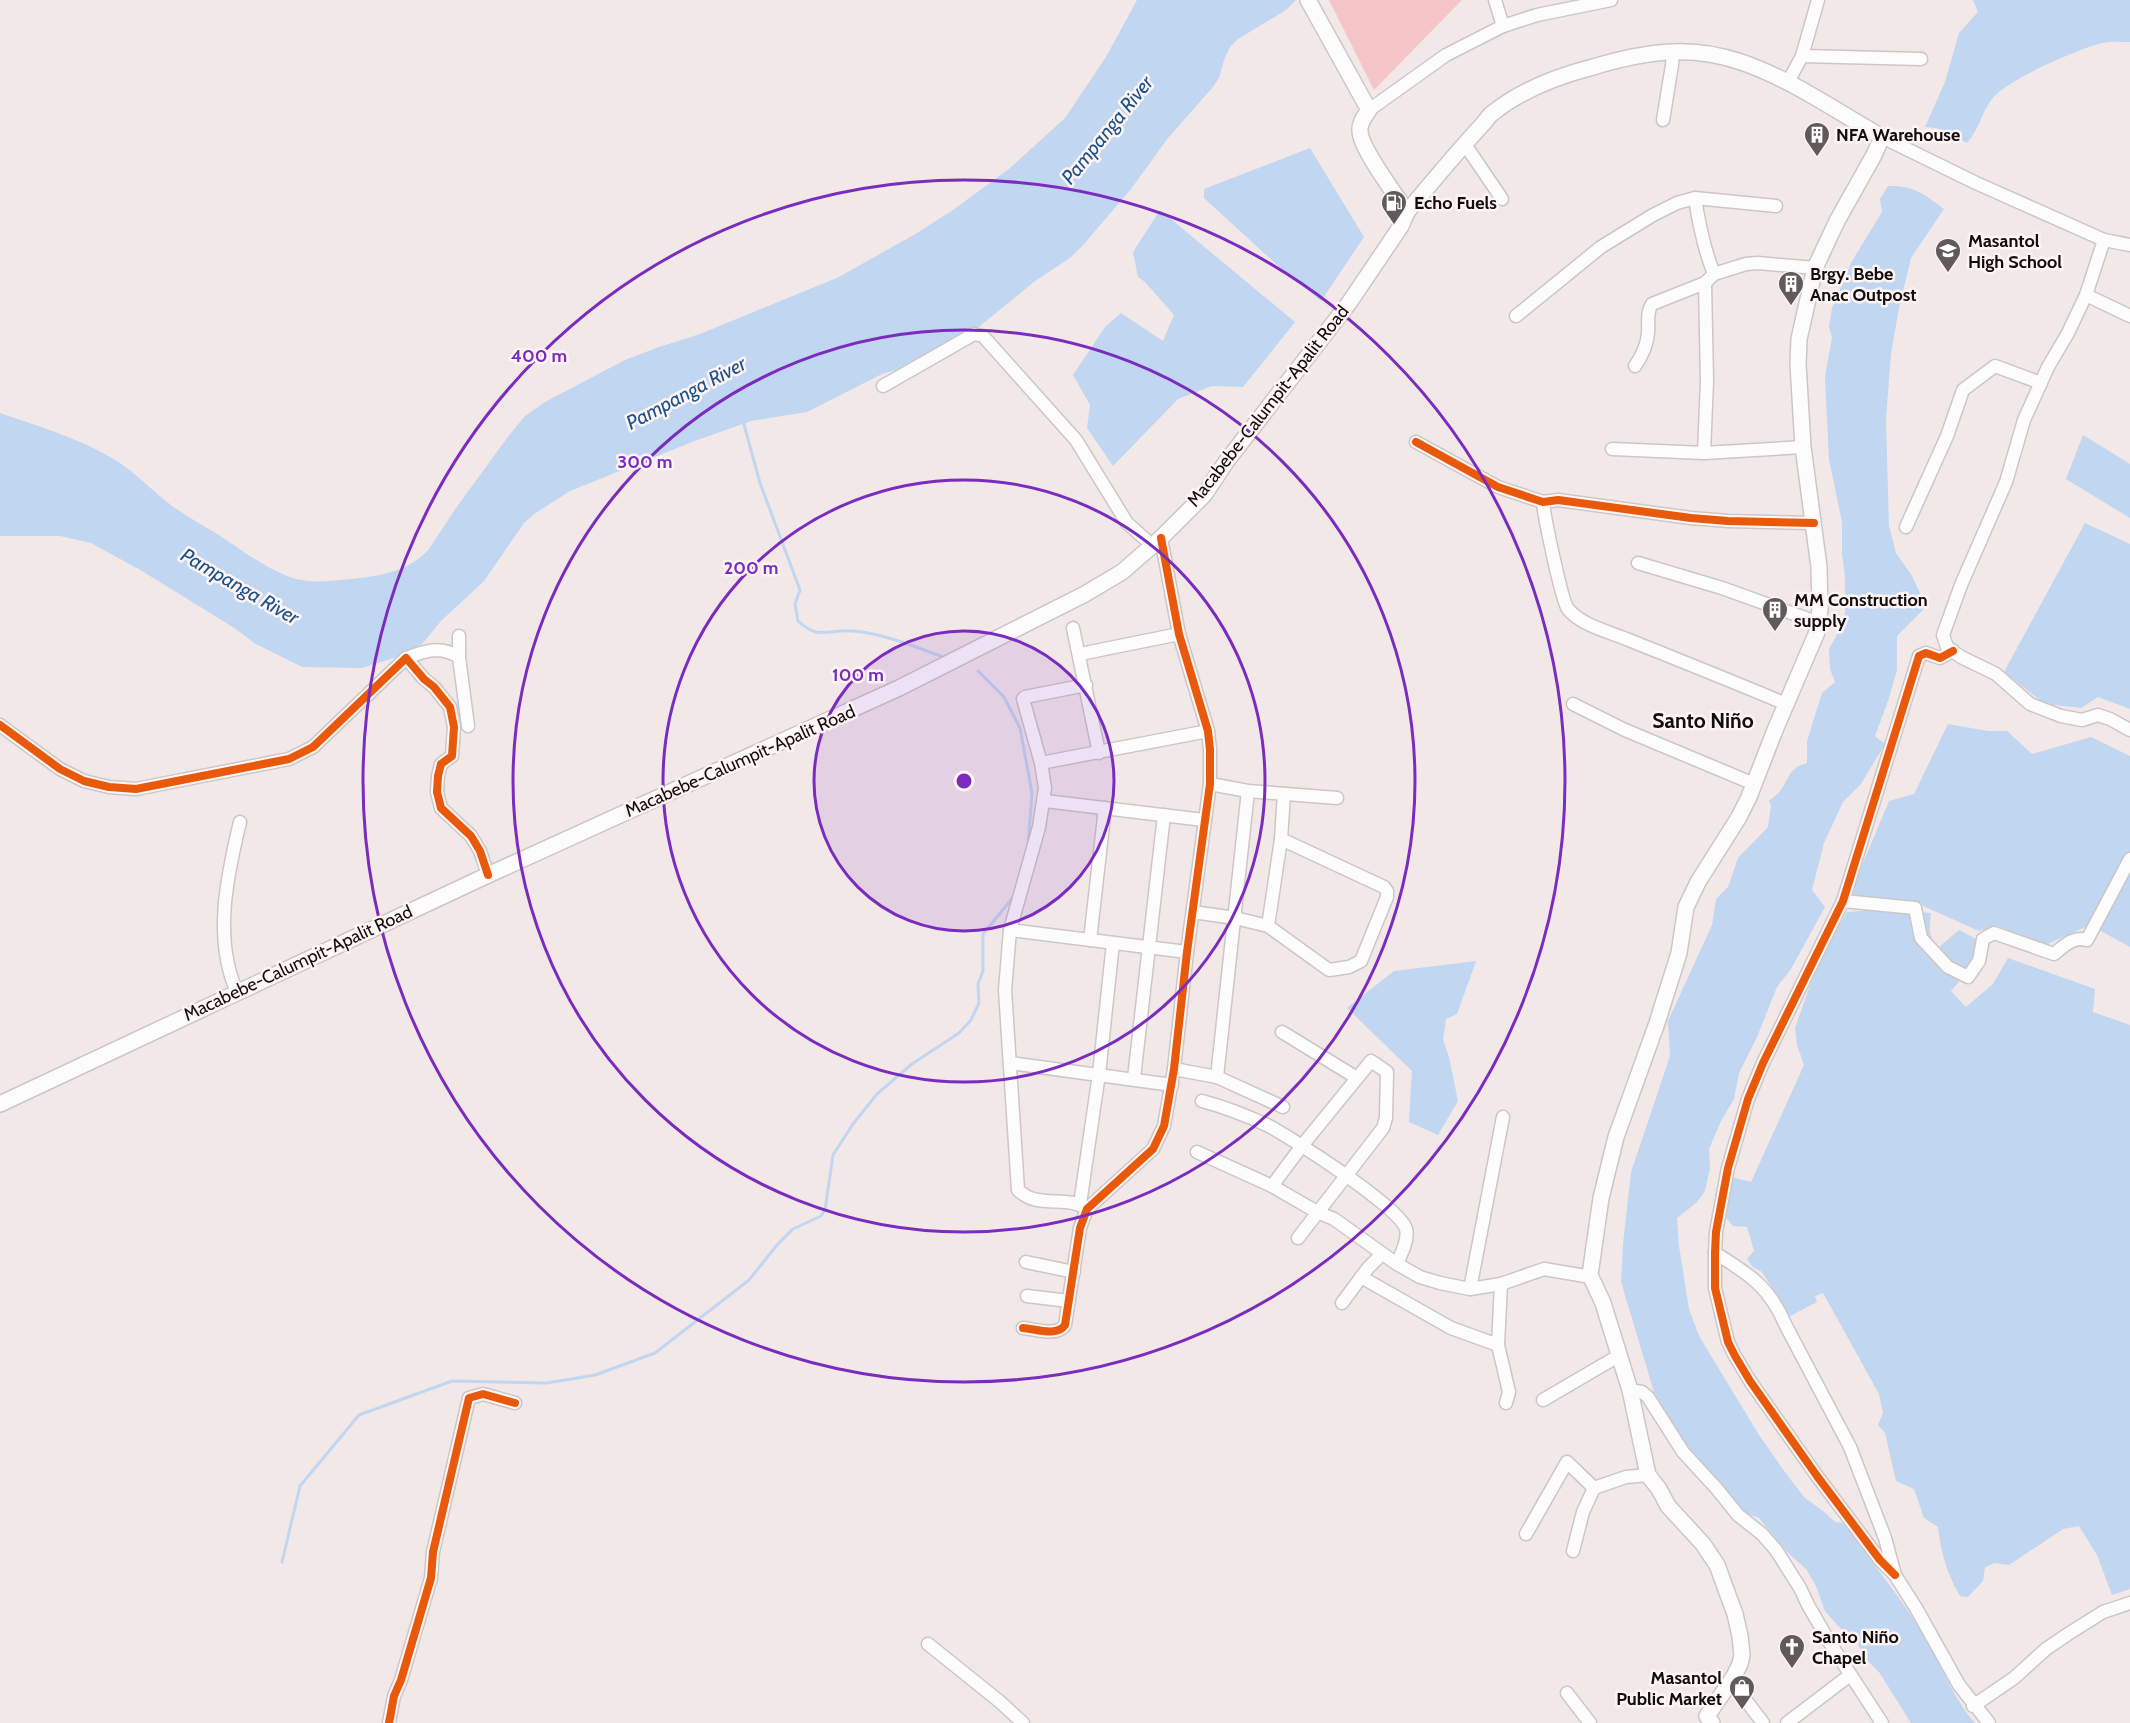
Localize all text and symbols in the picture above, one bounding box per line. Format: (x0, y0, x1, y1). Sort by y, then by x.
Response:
water label: Pampanga River (1056, 70, 1159, 189)
building icon: NFA Warehouse (1802, 120, 1832, 158)
place label: NFA Warehouse (1836, 124, 1960, 146)
fuel station icon: Echo Fuels (1379, 188, 1409, 226)
place label: Echo Fuels (1414, 192, 1497, 214)
place label: Masantol High School (1968, 230, 2062, 273)
school or university icon: Masantol High School (1933, 236, 1963, 274)
place label: Brgy. Bebe Anac Outpost (1810, 263, 1916, 306)
building icon: Brgy. Bebe Anac Outpost (1776, 269, 1806, 307)
street label: Macabebe-Calumpit-Apalit Road (1182, 301, 1354, 511)
text: 400 m (511, 345, 567, 367)
water label: Pampanga River (622, 351, 751, 435)
text: 300 m (618, 451, 672, 473)
water label: Pampanga River (177, 543, 304, 630)
text: 200 m (724, 557, 778, 579)
place label: MM Construction supply (1794, 589, 1928, 632)
building icon: MM Construction supply (1760, 595, 1790, 633)
text: 100 m (832, 664, 884, 686)
street label: Macabebe-Calumpit-Apalit Road (621, 700, 859, 822)
district label: Santo Niño (1652, 708, 1754, 733)
centre of rings (954, 771, 974, 791)
street label: Macabebe-Calumpit-Apalit Road (180, 900, 416, 1026)
place label: Santo Niño Chapel (1812, 1626, 1899, 1669)
church icon: Santo Niño Chapel (1777, 1632, 1807, 1670)
place label: Masantol Public Market (1616, 1667, 1722, 1710)
shop icon: Masantol Public Market (1727, 1673, 1757, 1711)

